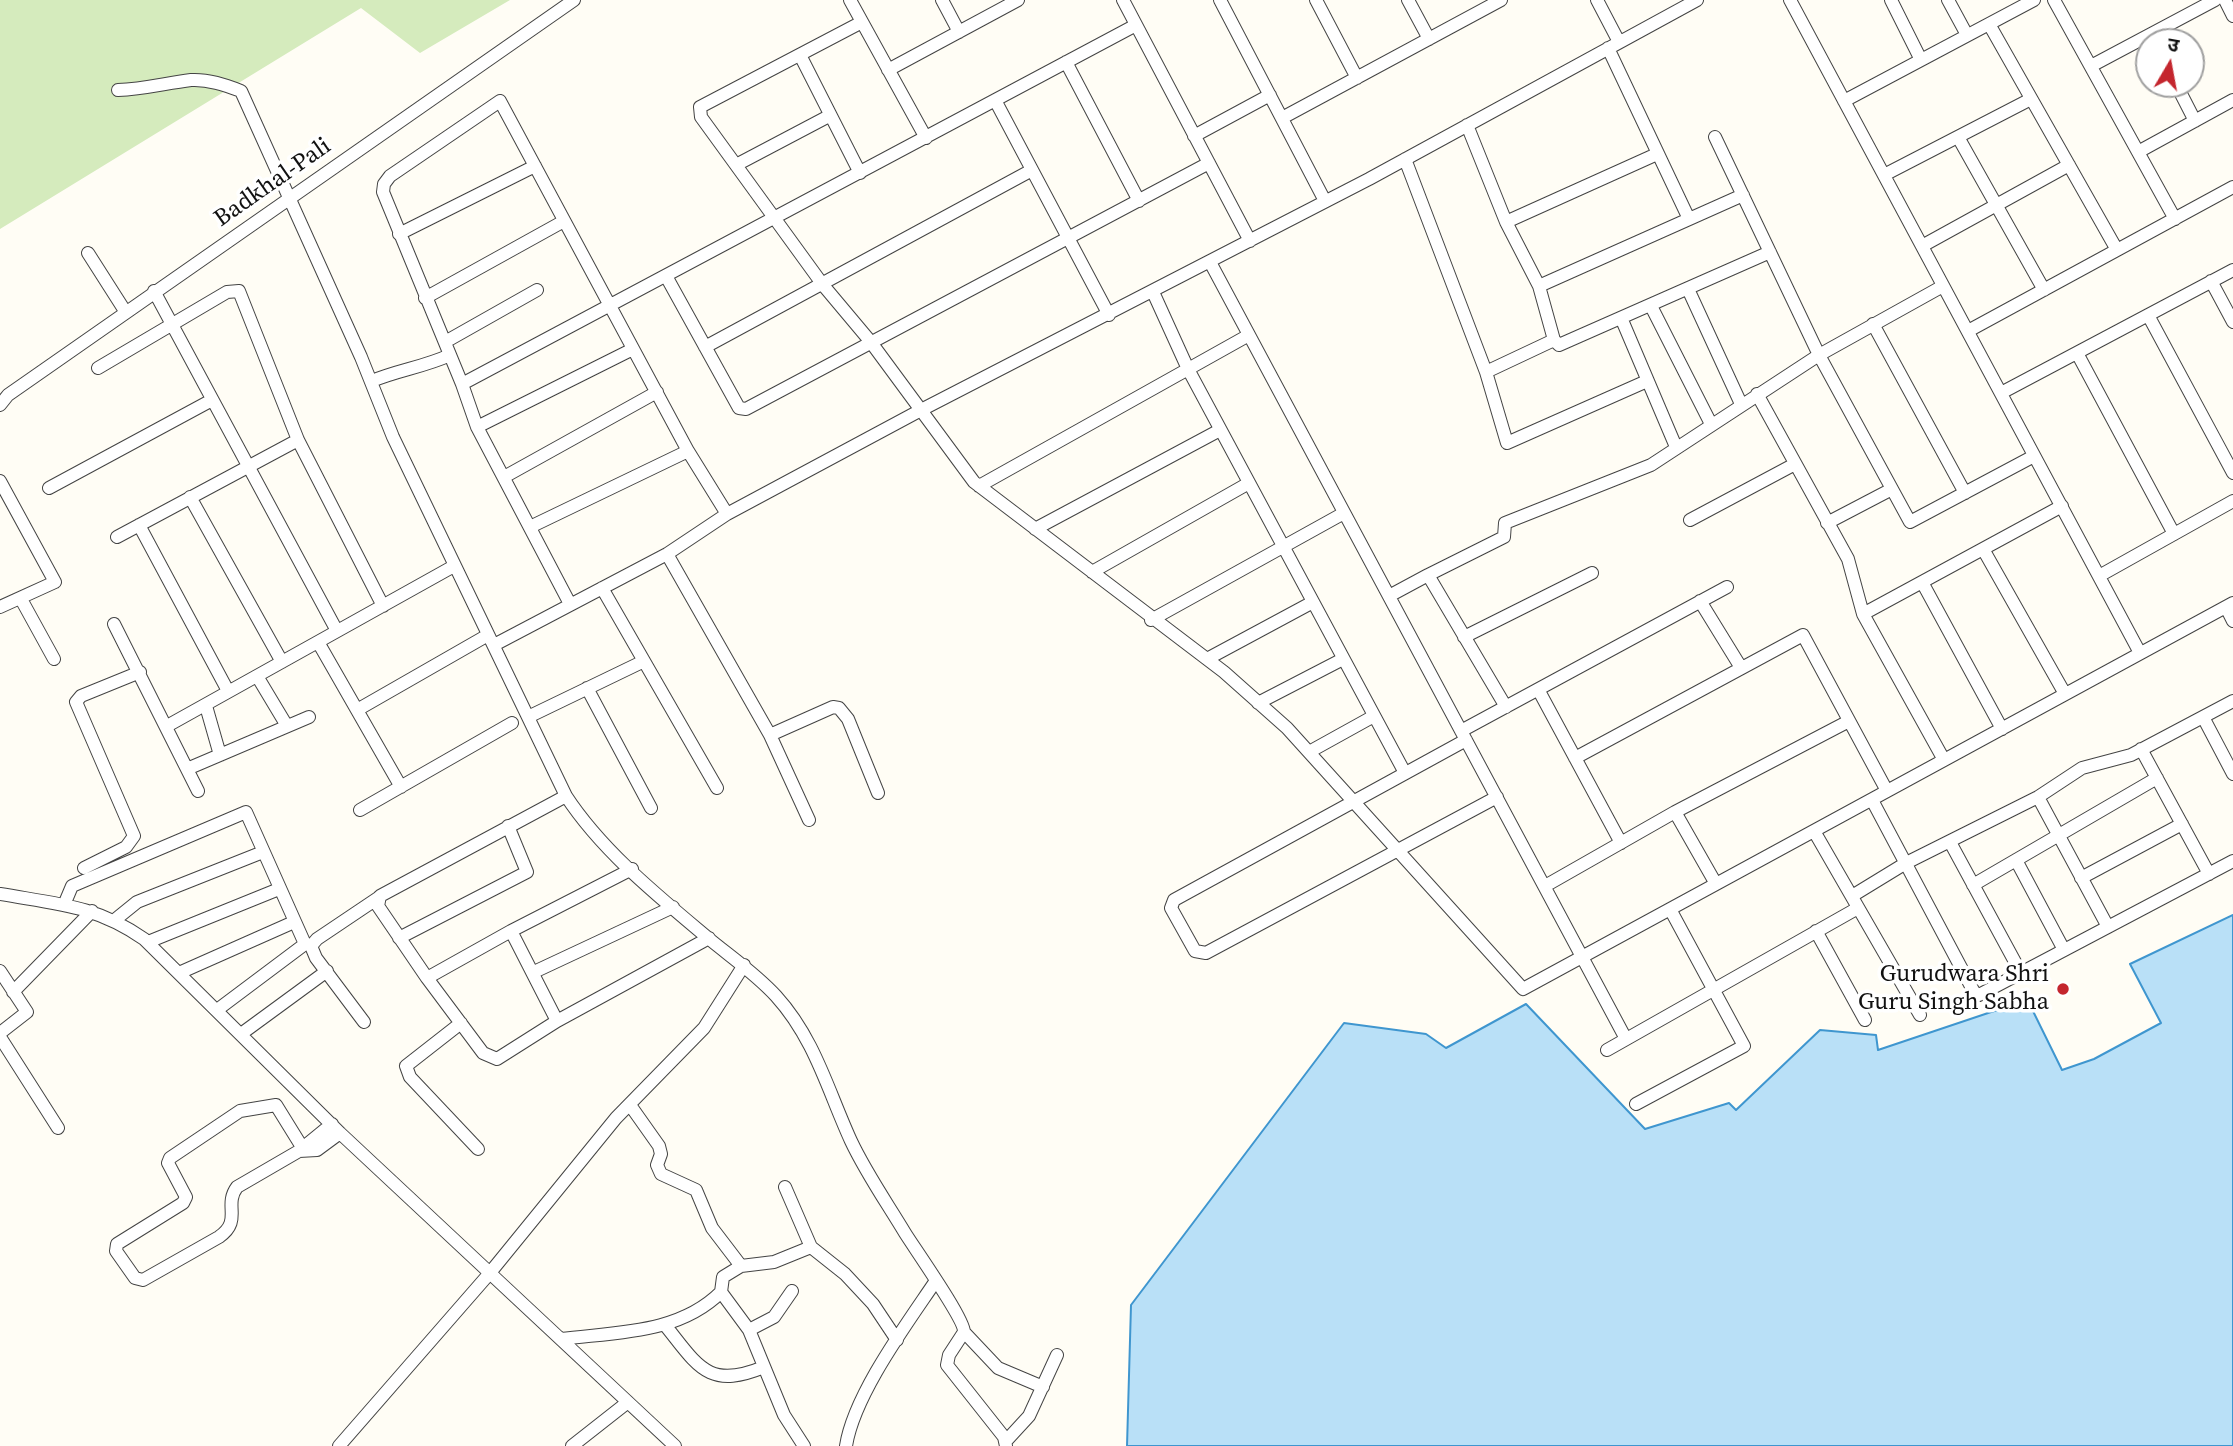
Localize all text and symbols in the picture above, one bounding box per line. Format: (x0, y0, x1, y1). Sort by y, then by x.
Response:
north arrow (2135, 28, 2205, 98)
text: उ (2166, 31, 2181, 58)
street label: Badkhal-Pali (209, 132, 337, 234)
place label: Gurudwara Shri Guru Singh Sabha (1858, 961, 2049, 1017)
marker: Gurudwara Shri Guru Singh Sabha (2055, 981, 2071, 997)

